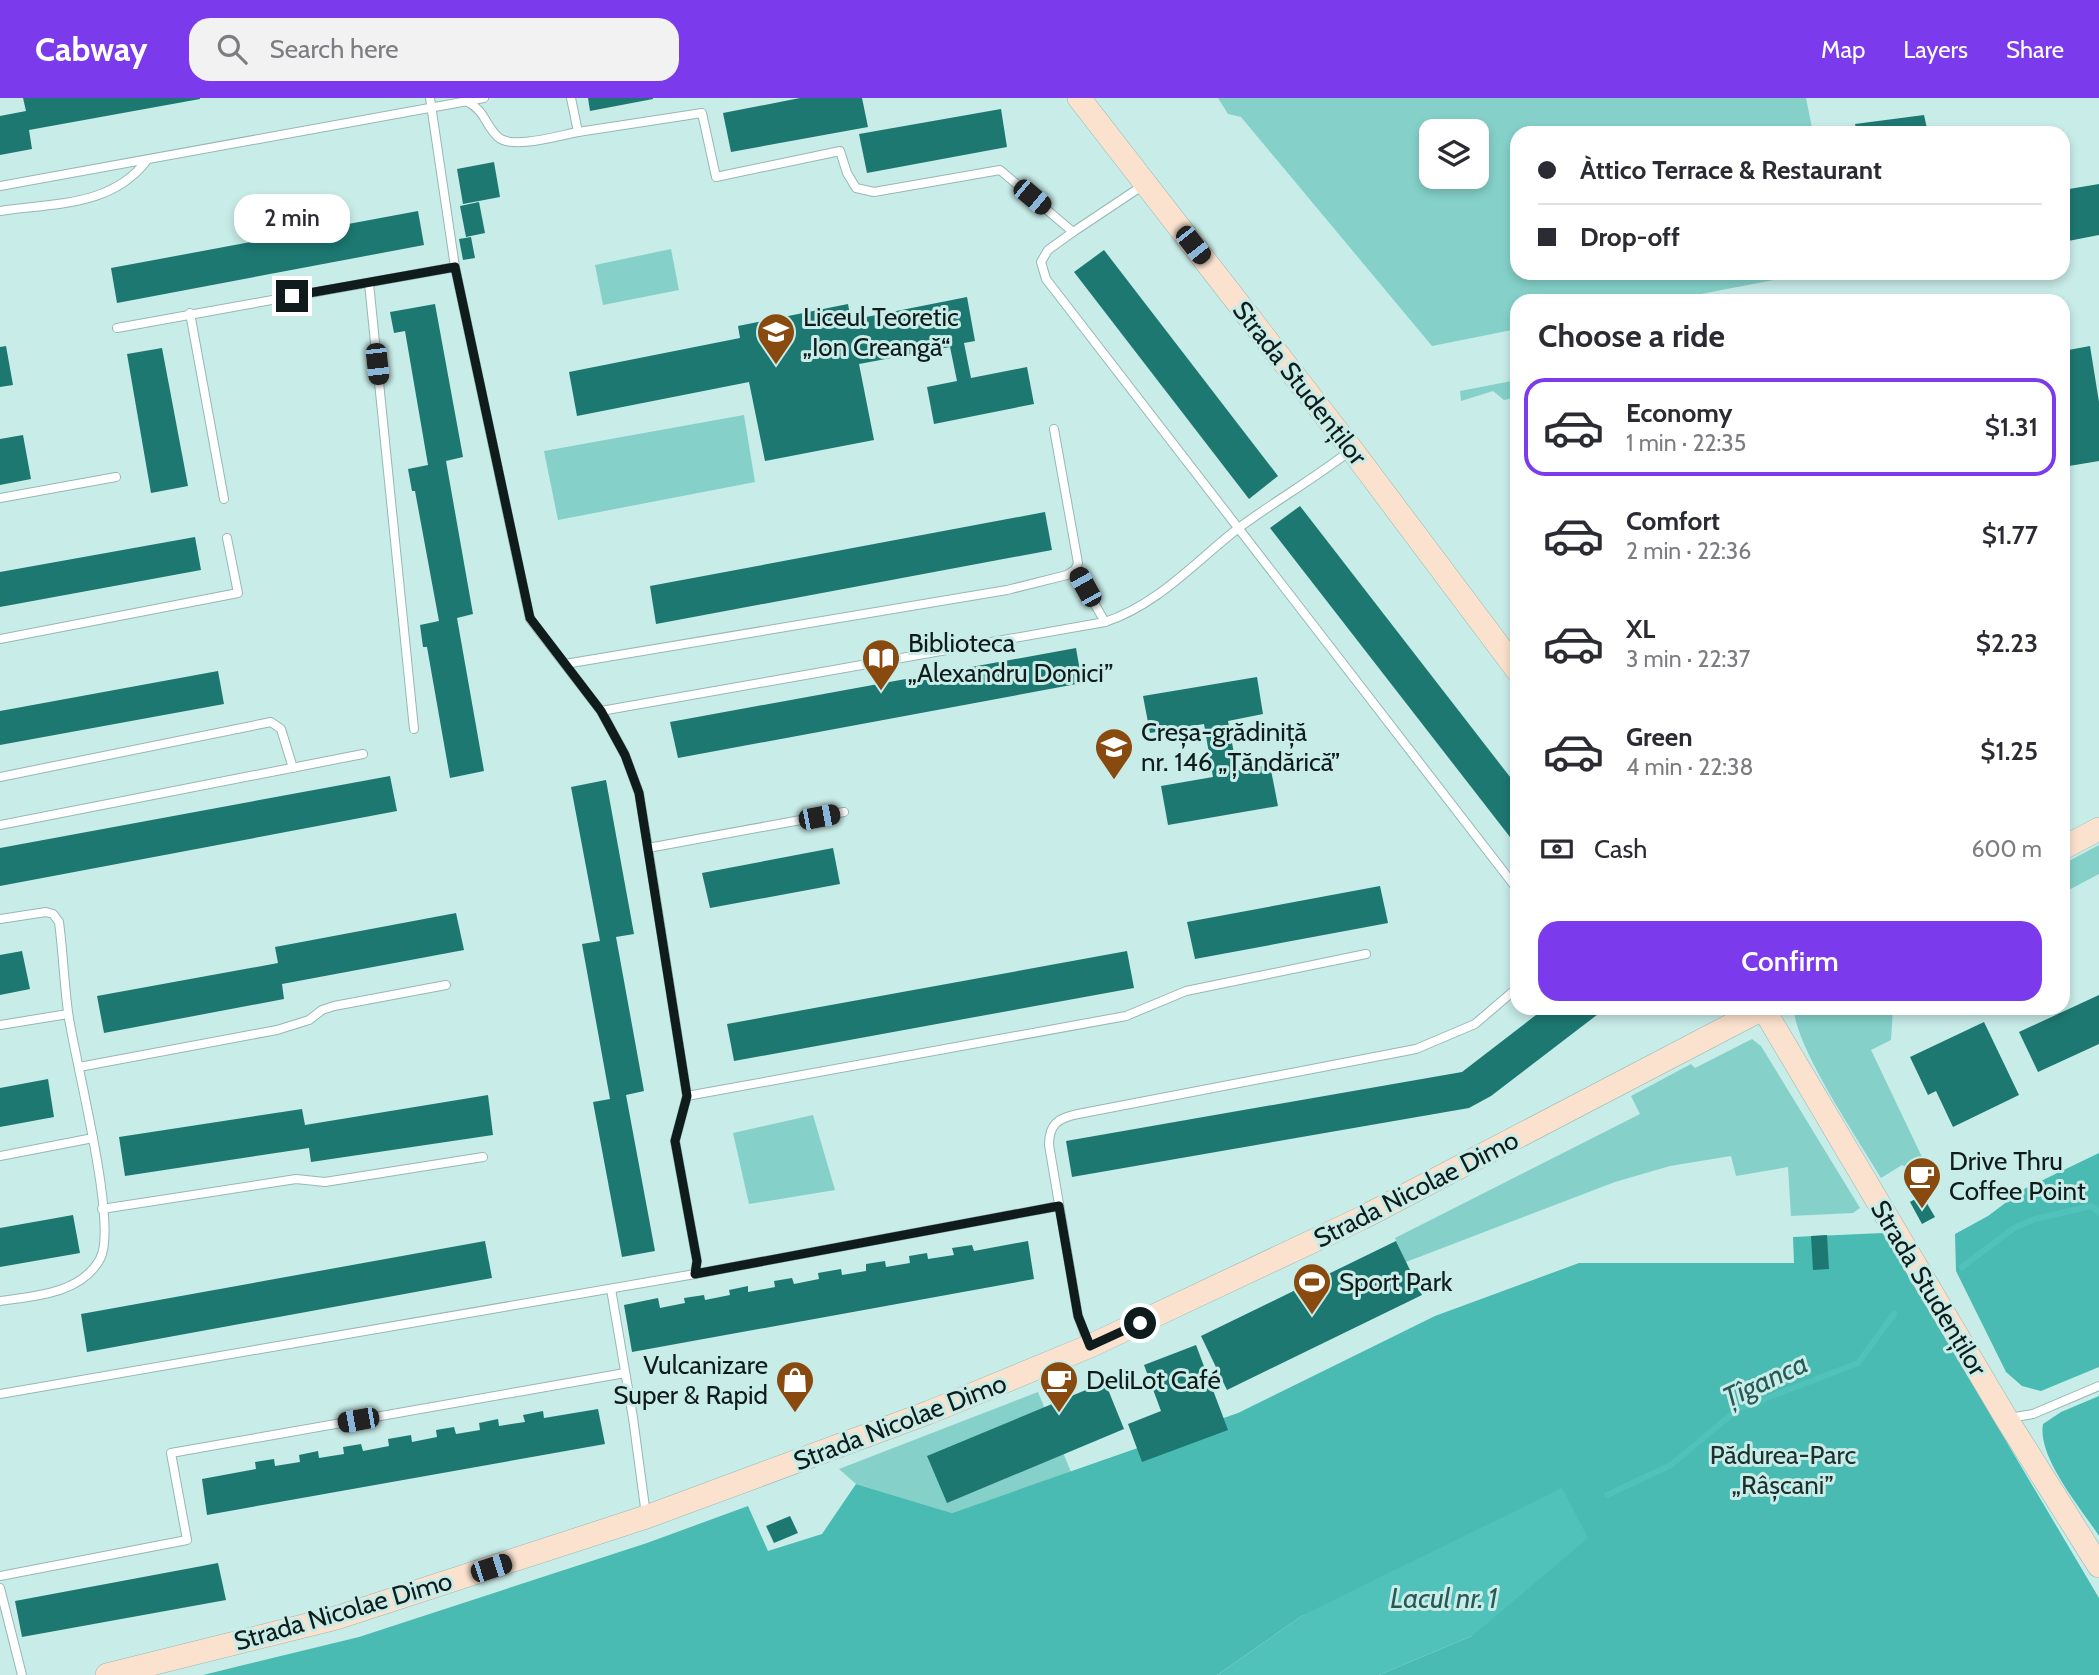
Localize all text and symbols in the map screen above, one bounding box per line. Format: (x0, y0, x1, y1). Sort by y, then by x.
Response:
search box (189, 18, 679, 81)
text: Cabway (35, 29, 147, 69)
icon: search (213, 30, 251, 68)
text: Search here (269, 33, 399, 65)
text: Map (1821, 35, 1865, 64)
text: Layers (1903, 35, 1968, 64)
text: Share (2006, 35, 2064, 64)
map controls (1419, 119, 1489, 189)
button: layers (1419, 119, 1489, 189)
text: Àttico Terrace & Restaurant (1580, 154, 1882, 186)
car (1010, 175, 1055, 219)
callout: 2 min (234, 194, 350, 244)
text: 2 min (264, 204, 320, 232)
text: Drop-off (1580, 221, 1680, 253)
car (1172, 222, 1215, 268)
route end (276, 280, 308, 312)
street label: Strada Studenților (1225, 295, 1374, 473)
place label: Liceul Teoretic „Ion Creangă“ (803, 301, 959, 363)
school or university icon: Liceul Teoretic „Ion Creangă“ (755, 311, 797, 366)
text: Choose a ride (1538, 316, 1725, 355)
car (365, 342, 390, 386)
icon: car (1542, 396, 1605, 459)
text: Economy (1626, 397, 1732, 429)
text: $1.31 (1985, 411, 2038, 443)
text: 1 min · 22:35 (1626, 429, 1746, 457)
icon: car (1542, 504, 1605, 567)
text: Comfort (1626, 505, 1720, 537)
text: $1.77 (1982, 519, 2038, 551)
text: 2 min · 22:36 (1626, 537, 1751, 565)
car (1066, 564, 1105, 610)
icon: car (1542, 612, 1605, 675)
text: XL (1626, 613, 1655, 645)
place label: Biblioteca „Alexandru Donici” (908, 627, 1114, 689)
text: $2.23 (1976, 627, 2038, 659)
library icon: Biblioteca „Alexandru Donici” (860, 637, 902, 692)
text: 3 min · 22:37 (1626, 645, 1750, 673)
place label: Creșa-grădiniță nr. 146 „Țăndărică” (1141, 716, 1340, 779)
icon: car (1542, 720, 1605, 783)
text: Green (1626, 721, 1693, 753)
school or university icon: Creșa-grădiniță nr. 146 „Țăndărică” (1093, 726, 1135, 781)
text: $1.25 (1980, 735, 2038, 767)
text: 4 min · 22:38 (1626, 753, 1753, 781)
car (797, 803, 842, 831)
icon: cash (1538, 830, 1576, 868)
text: Cash (1594, 833, 1647, 865)
text: 600 m (1971, 835, 2042, 863)
button: Confirm (1538, 921, 2042, 1001)
street label: Strada Nicolae Dimo (1308, 1124, 1524, 1254)
place label: Drive Thru Coffee Point (1949, 1145, 2086, 1207)
cafe icon: Drive Thru Coffee Point (1901, 1155, 1943, 1210)
street label: Strada Studenților (1863, 1194, 1994, 1383)
sports icon: Sport Park (1291, 1261, 1333, 1316)
place label: Sport Park (1339, 1266, 1453, 1298)
route start (1124, 1307, 1156, 1339)
water label: Țîganca (1717, 1346, 1813, 1415)
place label: Vulcanizare Super & Rapid (613, 1349, 768, 1411)
shop icon: Vulcanizare Super & Rapid (774, 1359, 816, 1414)
cafe icon: DeliLot Café (1038, 1359, 1080, 1414)
place label: DeliLot Café (1086, 1364, 1221, 1396)
street label: Strada Nicolae Dimo (789, 1367, 1011, 1477)
car (336, 1406, 381, 1434)
park label: Pădurea-Parc „Râșcani” (1710, 1439, 1856, 1502)
car (468, 1552, 515, 1584)
street label: Strada Nicolae Dimo (230, 1565, 456, 1657)
water label: Lacul nr. 1 (1390, 1581, 1498, 1615)

